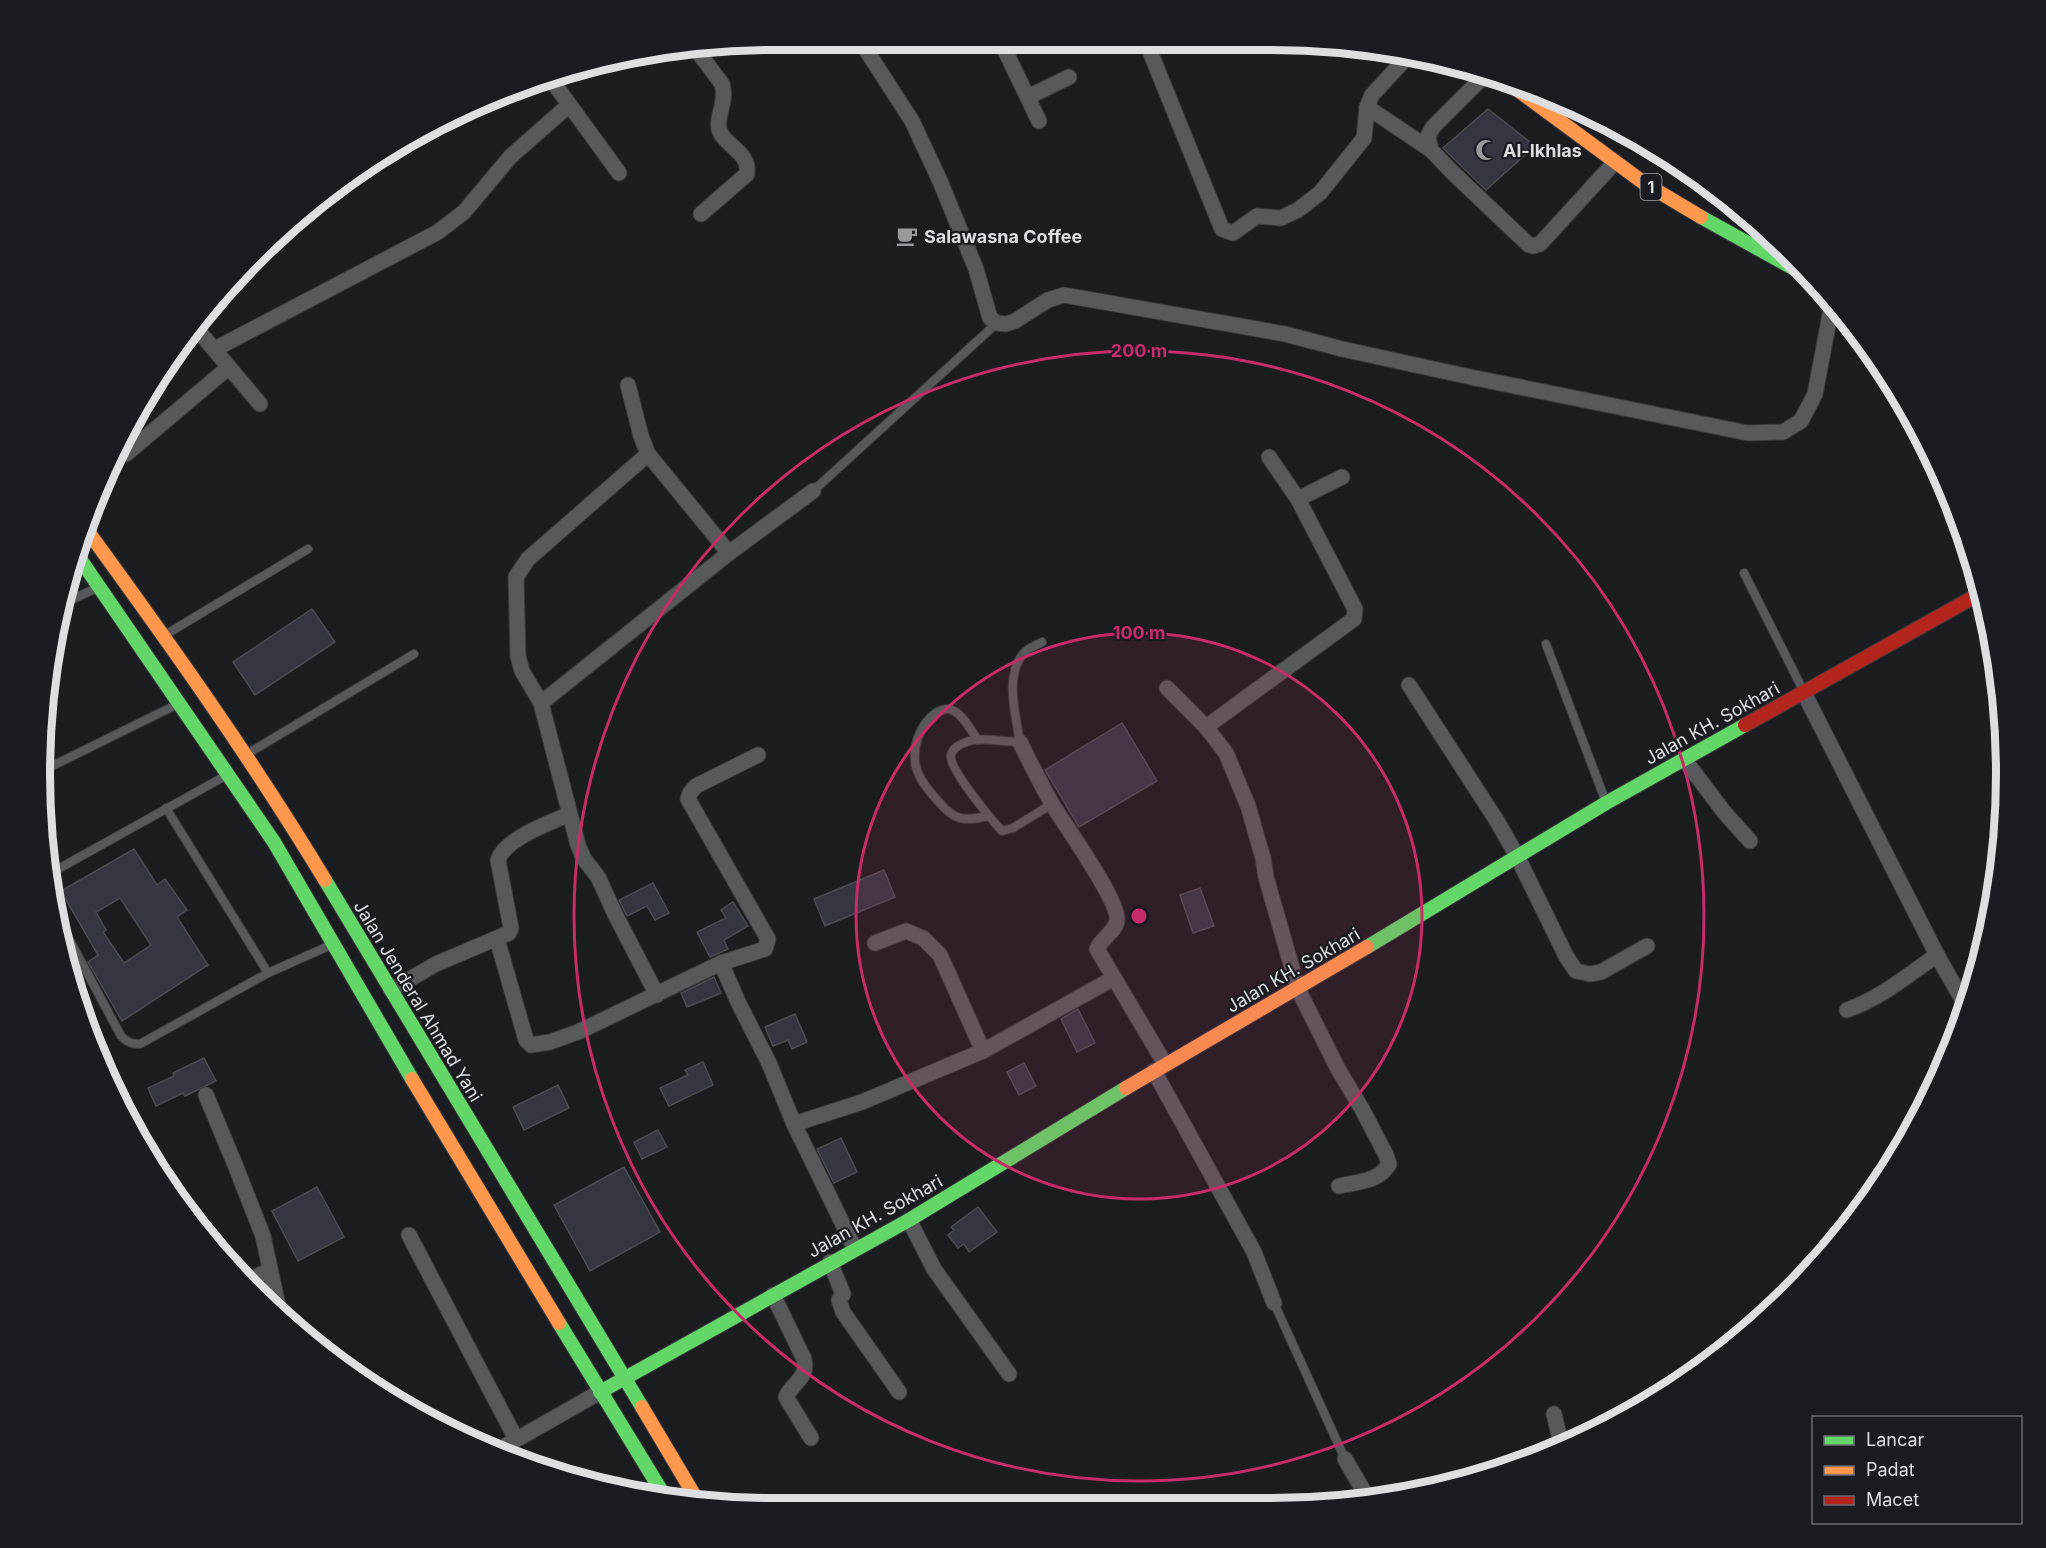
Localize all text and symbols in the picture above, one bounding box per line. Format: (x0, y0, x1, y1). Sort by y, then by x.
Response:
mosque icon: Al-Ikhlas (1474, 138, 1498, 162)
place label: Al-Ikhlas (1503, 140, 1582, 161)
road number: 1 (1640, 174, 1662, 200)
cafe icon: Salawasna Coffee (895, 224, 919, 248)
place label: Salawasna Coffee (924, 226, 1083, 247)
text: 200 m (1111, 340, 1167, 361)
text: 100 m (1113, 622, 1165, 643)
street label: Jalan KH. Sokhari (1641, 677, 1783, 769)
street label: Jalan Jenderal Ahmad Yani (350, 897, 486, 1105)
centre of rings (1129, 906, 1149, 926)
street label: Jalan KH. Sokhari (1223, 923, 1363, 1017)
street label: Jalan KH. Sokhari (804, 1170, 946, 1262)
legend (1812, 1416, 2022, 1524)
text: Lancar (1866, 1429, 1924, 1450)
text: Padat (1866, 1459, 1915, 1480)
text: Macet (1866, 1489, 1919, 1510)

